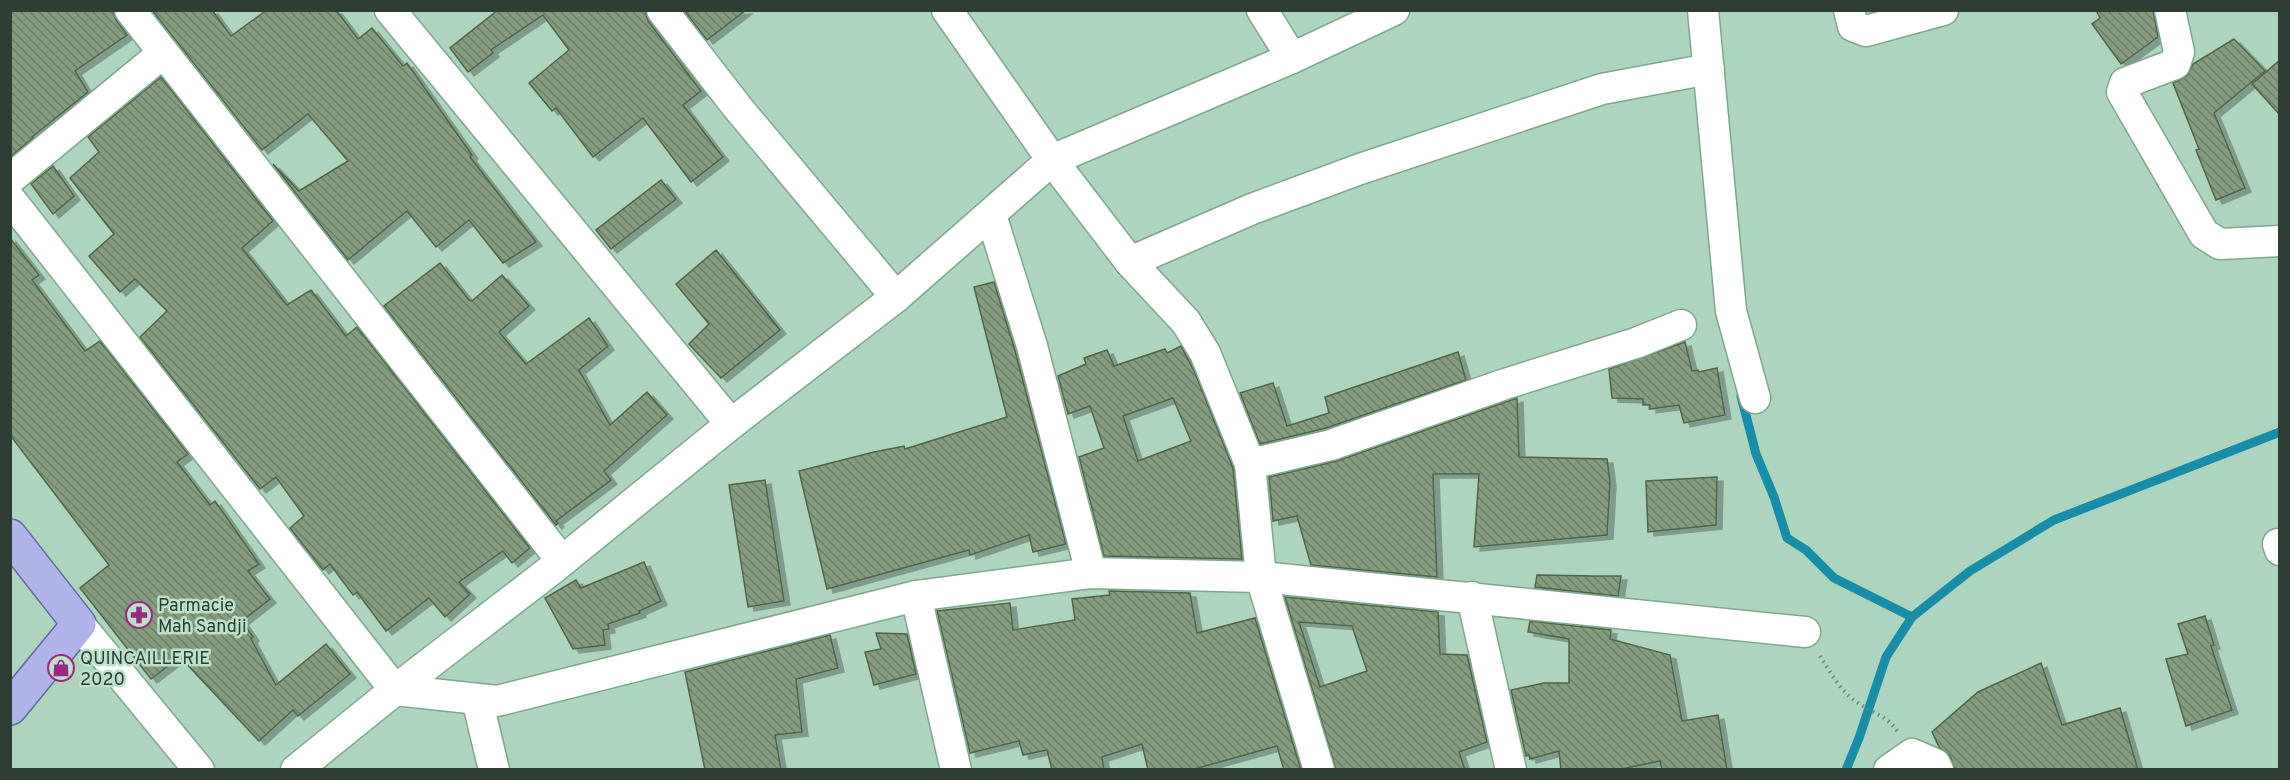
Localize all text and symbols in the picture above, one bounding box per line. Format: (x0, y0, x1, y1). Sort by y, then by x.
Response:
place label: Parmacie Mah Sandji (158, 595, 246, 639)
pharmacy icon: Parmacie Mah Sandji (124, 600, 154, 630)
place label: QUINCAILLERIE 2020 (80, 648, 210, 692)
shop icon: QUINCAILLERIE 2020 (46, 653, 76, 683)

